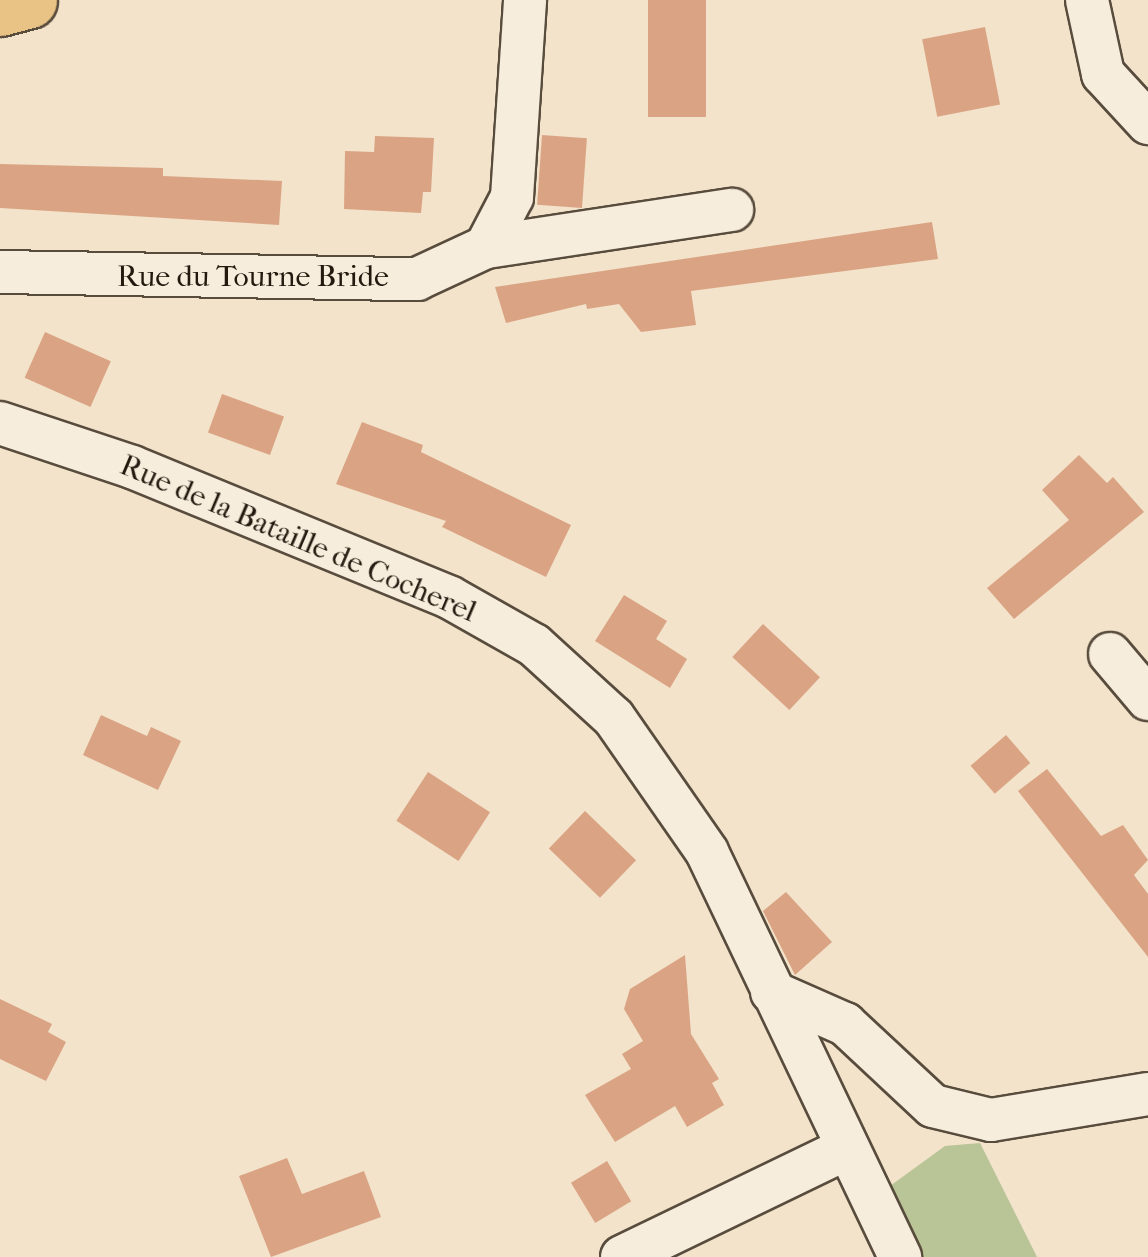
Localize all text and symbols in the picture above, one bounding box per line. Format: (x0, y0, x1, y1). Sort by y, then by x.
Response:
street label: Rue du Tourne Bride (117, 259, 389, 295)
street label: Rue de la Bataille de Cocherel (115, 448, 481, 630)

